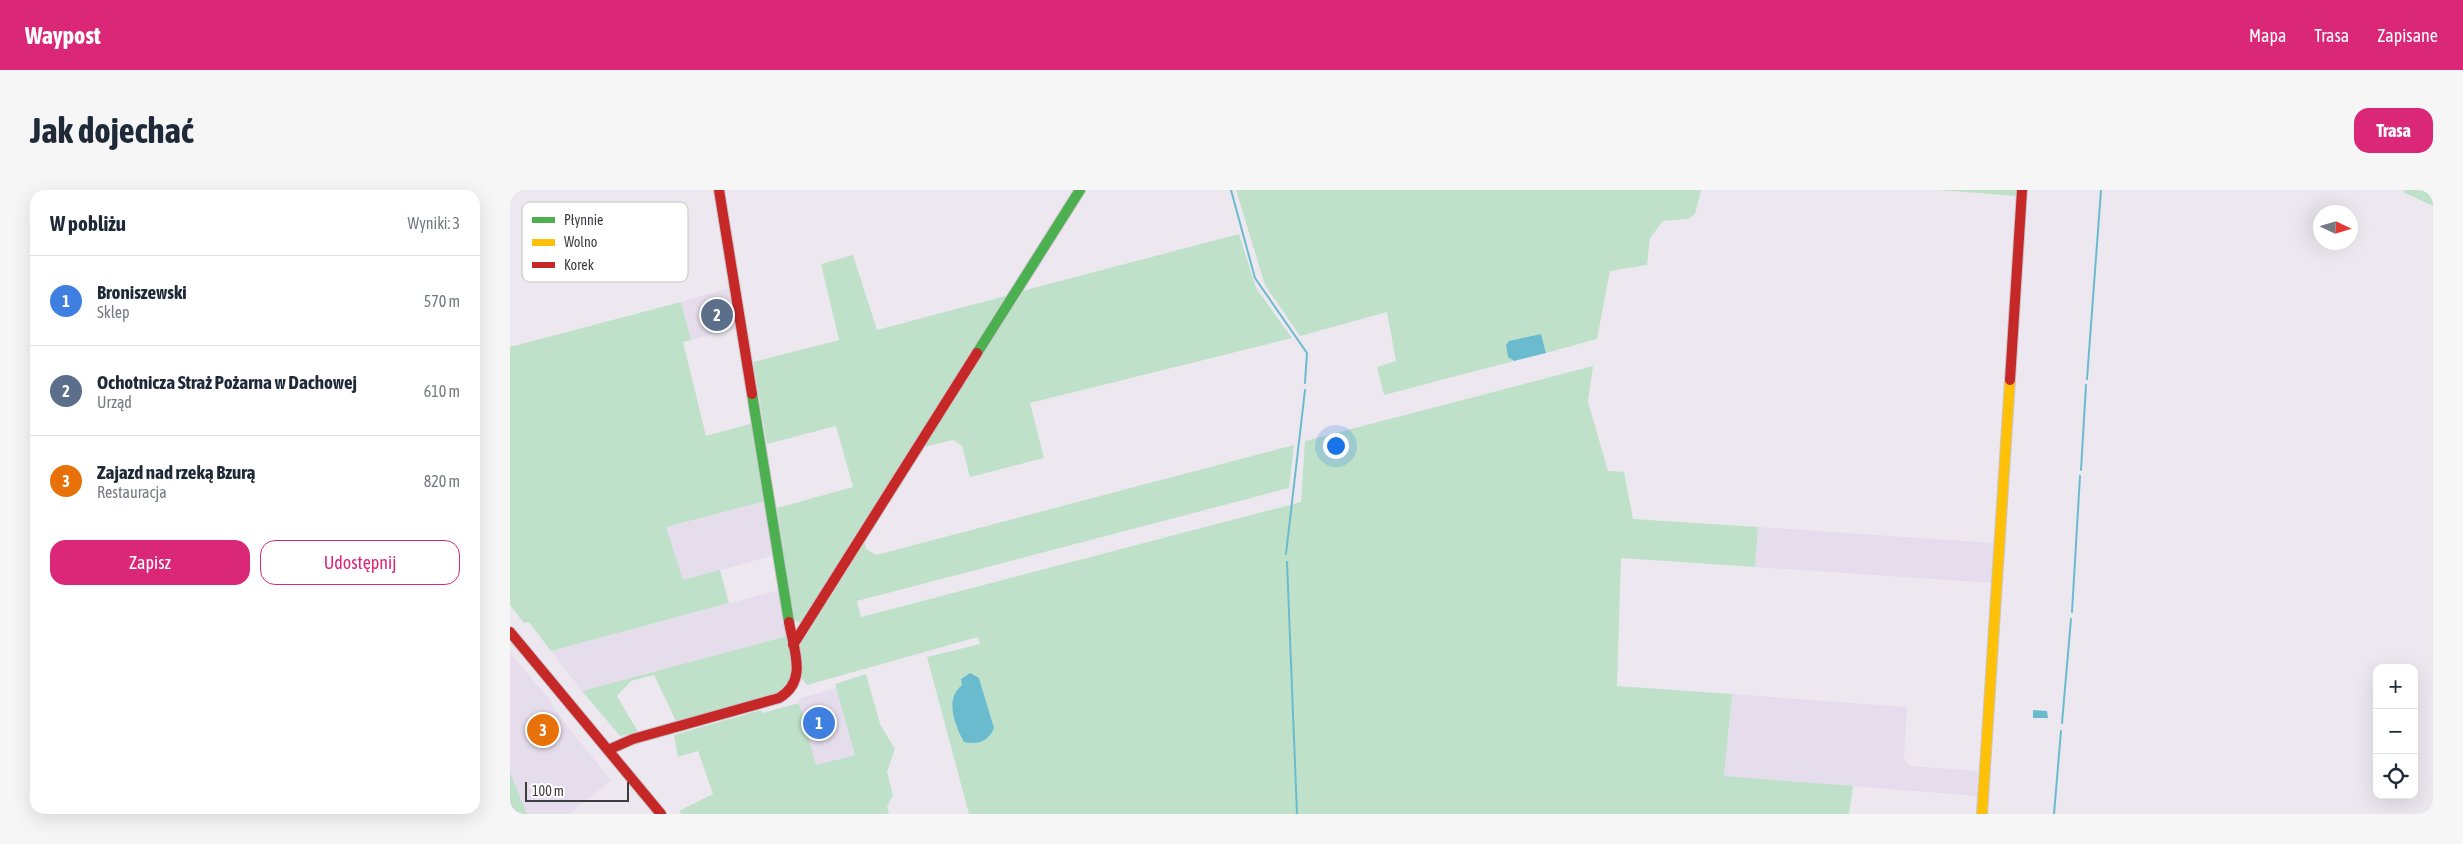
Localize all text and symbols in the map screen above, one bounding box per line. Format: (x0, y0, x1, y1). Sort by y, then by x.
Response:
text: Waypost (25, 22, 101, 49)
text: Mapa (2249, 25, 2286, 46)
text: Trasa (2314, 25, 2349, 46)
text: Zapisane (2377, 25, 2438, 46)
button: Trasa (2354, 108, 2433, 153)
text: Jak dojechać (30, 110, 194, 150)
legend (522, 202, 688, 282)
north arrow (2313, 205, 2358, 250)
text: W pobliżu (50, 211, 126, 235)
text: Płynnie (564, 212, 603, 228)
text: Wyniki: 3 (408, 214, 460, 232)
text: Wolno (564, 234, 597, 250)
text: Korek (564, 257, 594, 273)
text: Broniszewski (97, 281, 187, 303)
text: 1 (62, 292, 70, 310)
text: 570 m (424, 292, 460, 310)
pin: 2 (701, 296, 733, 334)
text: Sklep (97, 303, 130, 321)
text: Ochotnicza Straż Pożarna w Dachowej (97, 371, 357, 393)
text: 2 (62, 382, 70, 400)
text: 610 m (424, 382, 460, 400)
text: Urząd (97, 393, 132, 411)
your location (1323, 433, 1349, 459)
text: Zajazd nad rzeką Bzurą (97, 461, 255, 483)
text: 3 (62, 472, 70, 490)
text: 820 m (424, 472, 460, 490)
text: Restauracja (97, 483, 167, 501)
button: Zapisz (50, 540, 250, 585)
button: Udostępnij (260, 540, 460, 585)
map controls (2373, 664, 2418, 799)
button: + (2373, 664, 2418, 709)
pin: 1 (803, 704, 835, 742)
button: − (2373, 709, 2418, 754)
pin: 3 (527, 711, 559, 749)
button: locate (2373, 754, 2418, 799)
scale bar (525, 779, 629, 802)
text: 100 m (532, 783, 564, 799)

